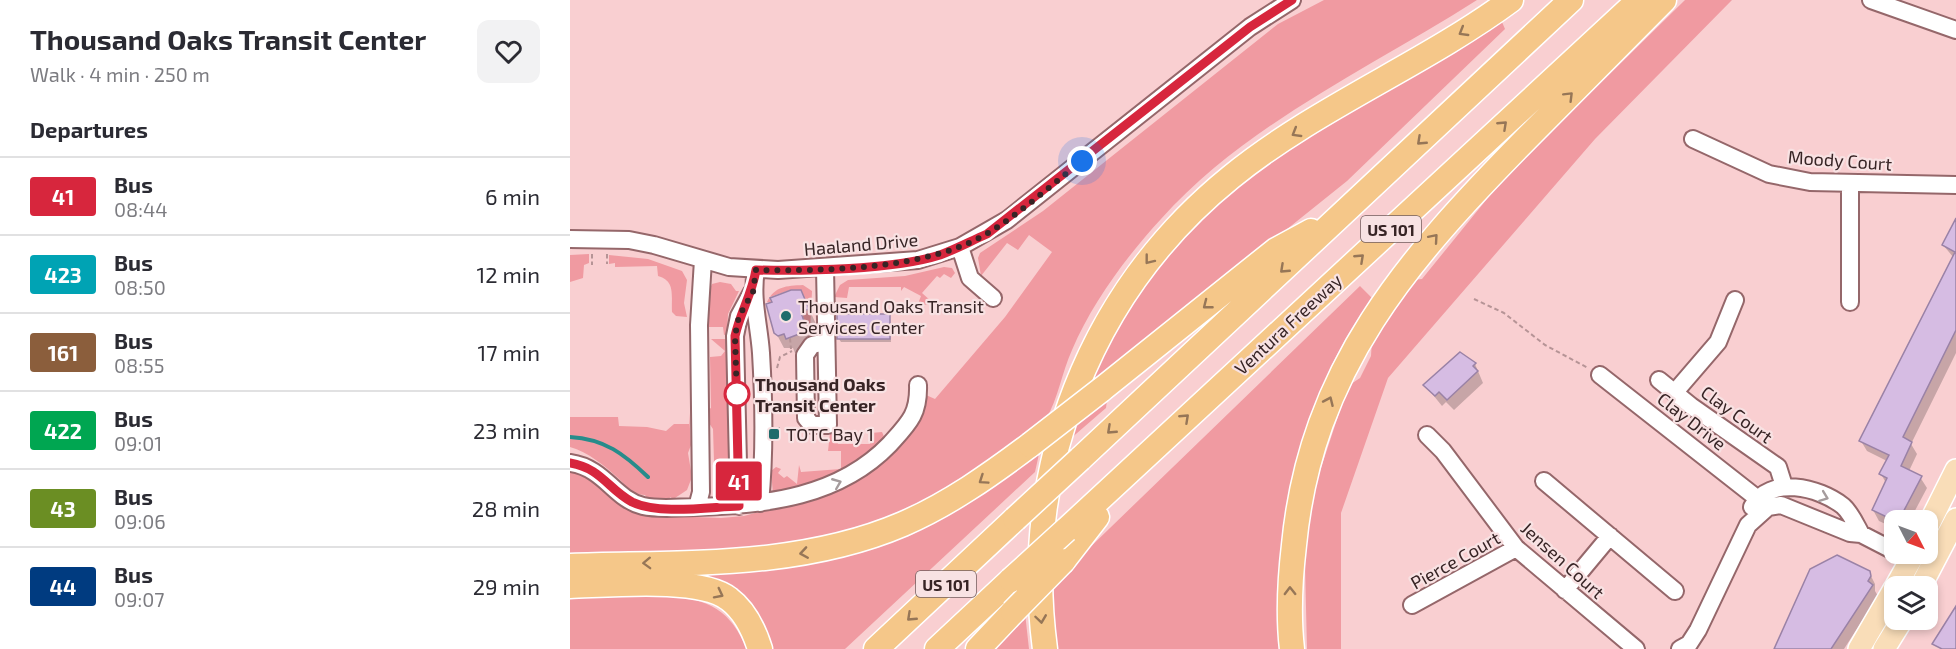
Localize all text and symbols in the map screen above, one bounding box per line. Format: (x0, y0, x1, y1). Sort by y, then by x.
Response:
button: heart (477, 20, 540, 83)
text: Thousand Oaks Transit Center (30, 22, 426, 56)
one-way arrow (1459, 25, 1469, 36)
text: Walk · 4 min · 250 m (30, 62, 210, 86)
one-way arrow (1561, 93, 1572, 104)
text: Departures (30, 116, 148, 142)
one-way arrow (1496, 122, 1507, 133)
one-way arrow (1292, 125, 1302, 137)
one-way arrow (1417, 133, 1428, 144)
street label: Moody Court (1787, 145, 1893, 175)
your location (1067, 146, 1097, 176)
text: Bus (114, 171, 153, 197)
text: 6 min (485, 183, 540, 209)
text: 41 (52, 184, 74, 209)
text: 08:44 (114, 197, 168, 221)
road number: US 101 (1361, 216, 1421, 242)
street label: Haaland Drive (803, 228, 919, 260)
one-way arrow (1427, 234, 1438, 244)
text: Bus (114, 249, 153, 275)
one-way arrow (1145, 253, 1156, 264)
one-way arrow (1352, 254, 1363, 265)
text: 12 min (476, 261, 540, 287)
one-way arrow (1280, 261, 1291, 272)
text: 423 (44, 262, 82, 287)
street label: Ventura Freeway (1230, 268, 1347, 379)
text: 08:50 (114, 275, 166, 299)
place label: Thousand Oaks Transit Services Center (798, 295, 984, 338)
one-way arrow (1203, 298, 1214, 309)
marker: Thousand Oaks Transit Services Center (779, 309, 793, 323)
text: Bus (114, 327, 153, 353)
text: 17 min (478, 339, 540, 365)
text: 161 (48, 340, 78, 365)
text: 08:55 (114, 353, 164, 377)
place label: Thousand Oaks Transit Center (755, 373, 885, 416)
marker: Thousand Oaks Transit Center (724, 381, 750, 407)
street label: Clay Court (1697, 381, 1777, 448)
street label: Clay Drive (1653, 387, 1731, 455)
one-way arrow (1322, 396, 1334, 407)
text: Bus (114, 405, 153, 431)
one-way arrow (1179, 414, 1189, 425)
text: 23 min (473, 417, 540, 443)
text: 422 (44, 418, 82, 443)
place label: TOTC Bay 1 (786, 423, 874, 445)
one-way arrow (1107, 423, 1117, 434)
marker: TOTC Bay 1 (767, 427, 781, 441)
text: 09:01 (114, 431, 162, 455)
line badge: 41 (712, 462, 766, 500)
text: 41 (728, 469, 750, 494)
one-way arrow (979, 473, 990, 484)
one-way arrow (830, 478, 841, 490)
text: Bus (114, 483, 153, 509)
one-way arrow (1818, 490, 1829, 503)
text: 28 min (472, 495, 540, 521)
text: 43 (50, 496, 76, 521)
text: 09:06 (114, 509, 166, 533)
north arrow (1884, 510, 1938, 564)
map controls (1884, 510, 1938, 630)
street label: Jensen Court (1517, 517, 1609, 603)
street label: Pierce Court (1406, 526, 1504, 594)
one-way arrow (799, 546, 809, 558)
one-way arrow (642, 557, 651, 569)
text: Bus (114, 561, 153, 587)
road number: US 101 (916, 571, 976, 597)
text: 29 min (473, 573, 540, 599)
text: 44 (50, 574, 76, 599)
button: layers (1884, 576, 1938, 630)
one-way arrow (1284, 586, 1296, 595)
text: 09:07 (114, 587, 165, 611)
one-way arrow (713, 587, 724, 598)
one-way arrow (907, 610, 918, 621)
one-way arrow (1035, 614, 1047, 623)

